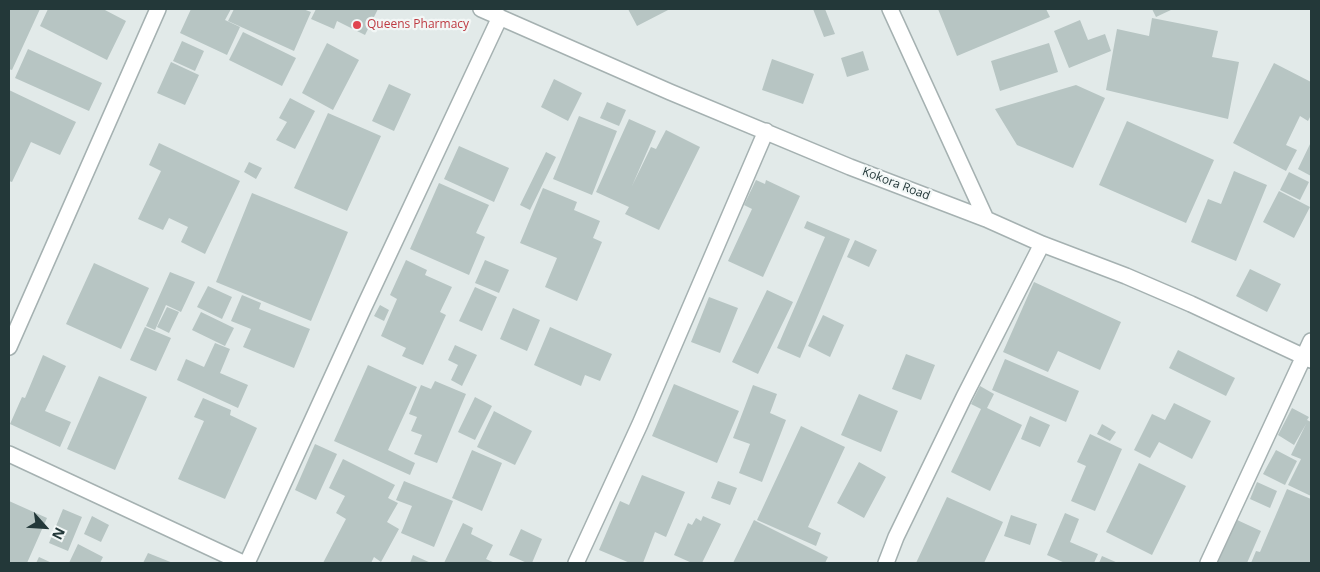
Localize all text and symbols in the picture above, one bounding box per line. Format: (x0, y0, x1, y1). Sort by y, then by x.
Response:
place label: Queens Pharmacy (367, 18, 469, 32)
marker: Queens Pharmacy (351, 19, 363, 31)
street label: Kokora Road (860, 164, 932, 204)
north arrow (20, 502, 70, 552)
text: N (48, 525, 70, 543)

